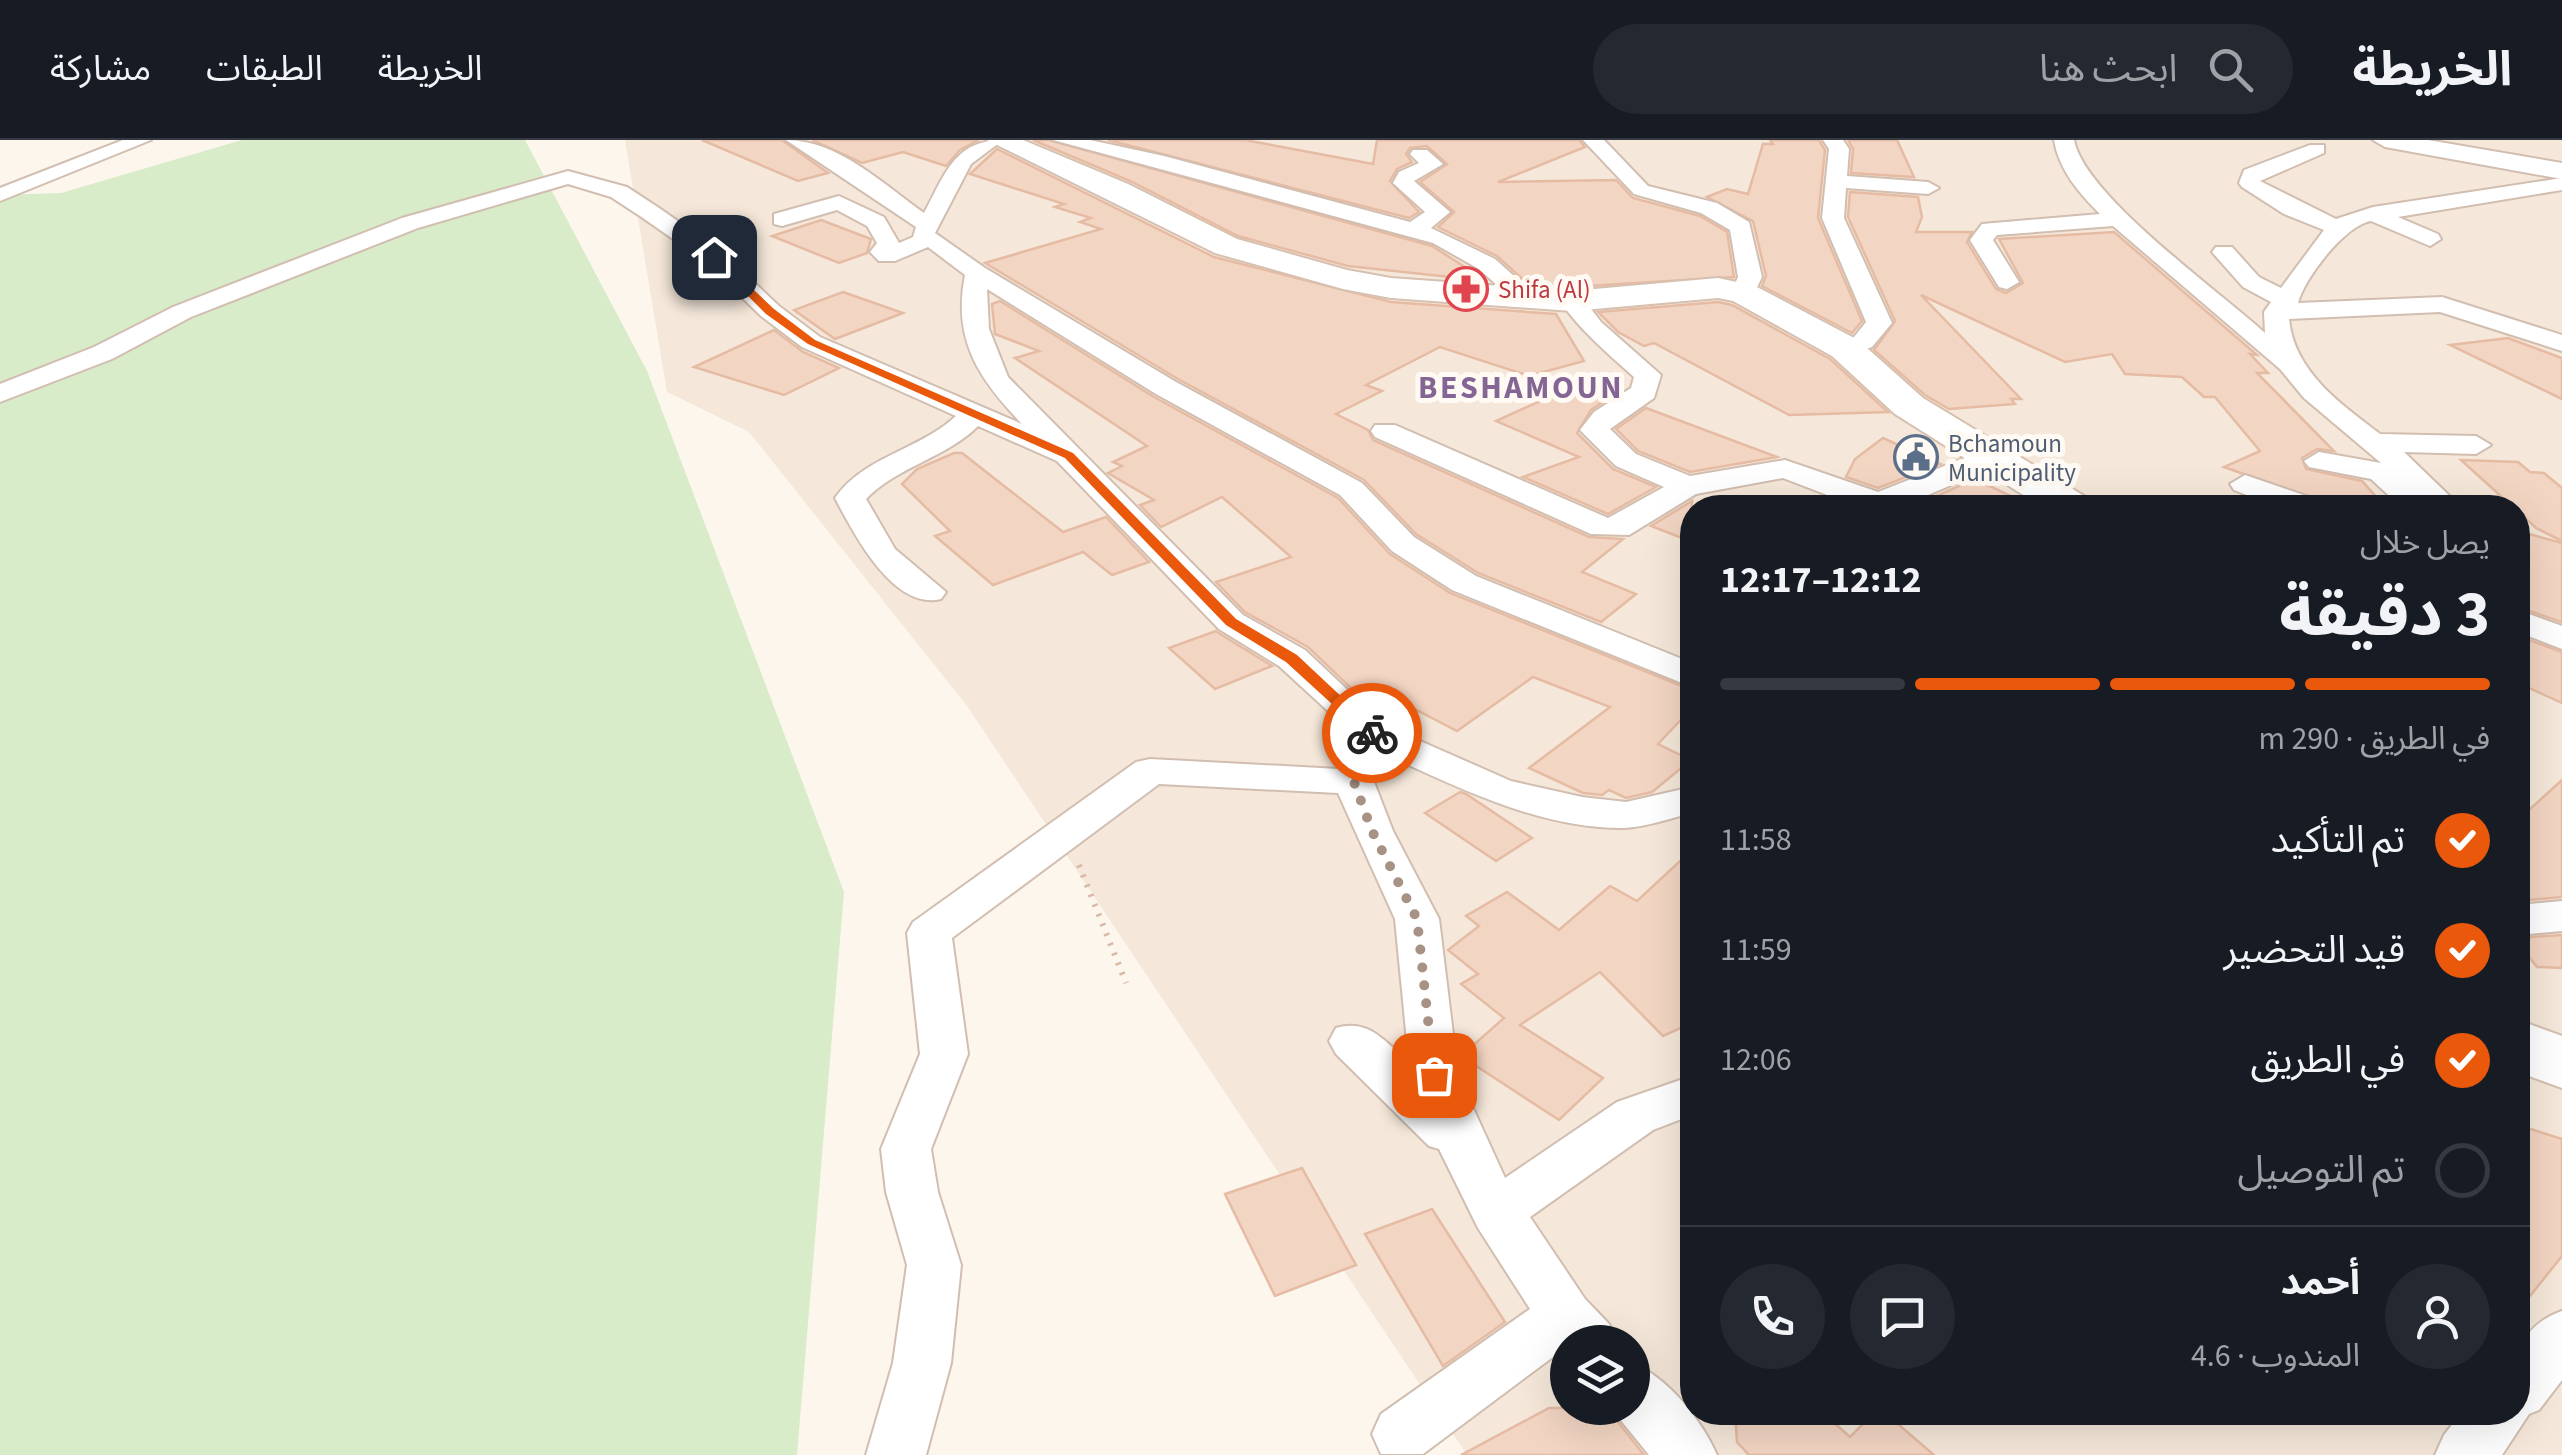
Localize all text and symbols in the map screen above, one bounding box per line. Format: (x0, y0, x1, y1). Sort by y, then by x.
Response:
search box (1593, 24, 2293, 114)
text: الخريطة (2353, 36, 2512, 104)
text: ابحث هنا (2039, 42, 2178, 96)
icon: search (2203, 42, 2258, 97)
text: مشاركة (50, 44, 151, 94)
text: الطبقات (206, 44, 323, 94)
text: الخريطة (378, 44, 483, 94)
pin (672, 215, 757, 300)
icon: home (687, 230, 742, 285)
pharmacy icon: Shifa (Al) (1443, 266, 1489, 312)
place label: Shifa (Al) (1498, 272, 1591, 308)
district label: BESHAMOUN (1418, 365, 1624, 411)
place label: Bchamoun Municipality (1948, 426, 2076, 491)
public building icon: Bchamoun Municipality (1893, 434, 1939, 480)
text: يصل خلال (2360, 520, 2490, 566)
text: 12:12–12:17 (1720, 553, 1922, 607)
text: 3 دقيقة (2279, 568, 2490, 661)
courier (1322, 683, 1422, 783)
icon: bike (1345, 706, 1400, 761)
text: في الطريق · 290 m (2259, 716, 2490, 762)
text: تم التأكيد (2271, 813, 2405, 867)
icon: check (2435, 813, 2490, 868)
text: 11:58 (1720, 817, 1792, 863)
text: قيد التحضير (2223, 923, 2405, 977)
icon: check (2435, 923, 2490, 978)
text: 11:59 (1720, 927, 1792, 973)
pin (1392, 1033, 1477, 1118)
text: في الطريق (2251, 1033, 2405, 1087)
icon: check (2435, 1033, 2490, 1088)
text: 12:06 (1720, 1037, 1792, 1083)
icon: bag (1407, 1048, 1462, 1103)
text: تم التوصيل (2237, 1143, 2405, 1197)
text: أحمد (2280, 1255, 2360, 1309)
button: phone (1720, 1264, 1825, 1369)
button: chat (1850, 1264, 1955, 1369)
button: person (2385, 1264, 2490, 1369)
map controls (1550, 1325, 1650, 1425)
button: layers (1550, 1325, 1650, 1425)
text: المندوب · 4.6 (2191, 1333, 2360, 1379)

